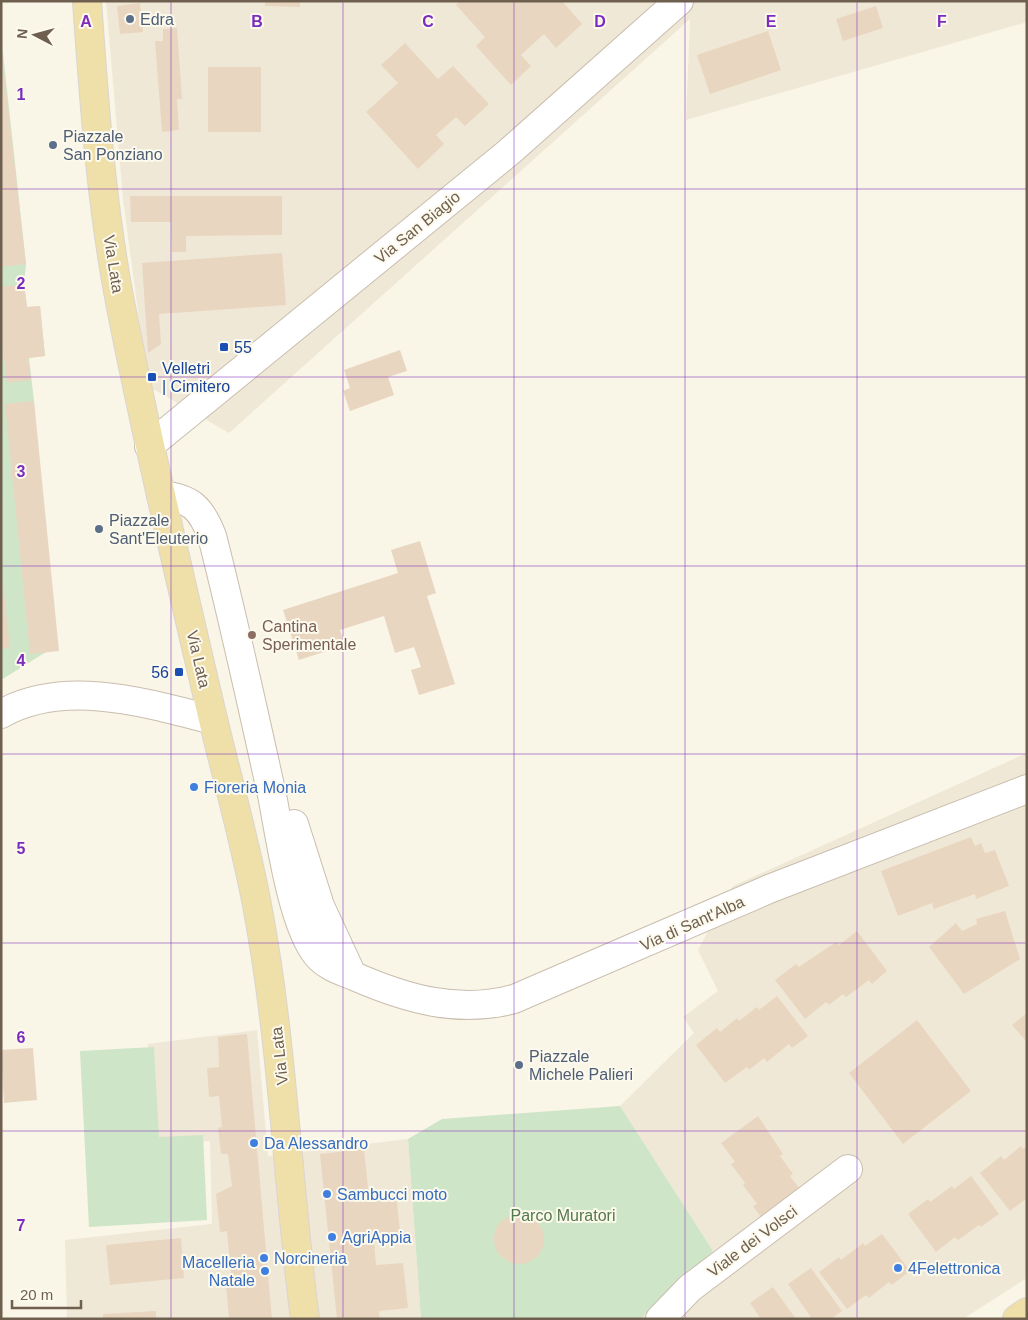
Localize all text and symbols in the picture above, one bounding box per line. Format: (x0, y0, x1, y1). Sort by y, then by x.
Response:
north arrow (10, 10, 60, 60)
place label: Edra (140, 11, 174, 28)
text: A (80, 13, 92, 30)
marker: Edra (124, 13, 136, 25)
text: B (251, 13, 263, 30)
text: C (422, 13, 434, 30)
text: D (594, 13, 606, 30)
text: E (766, 13, 777, 30)
text: F (937, 13, 947, 30)
text: N (14, 28, 31, 40)
text: 1 (17, 86, 26, 103)
place label: Piazzale San Ponziano (63, 128, 163, 163)
marker: Piazzale San Ponziano (47, 139, 59, 151)
street label: Via San Biagio (371, 188, 463, 267)
street label: Via Lata (101, 234, 126, 294)
text: 2 (17, 275, 26, 292)
place label: 55 (234, 339, 252, 356)
marker: 55 (218, 341, 230, 353)
place label: Velletri | Cimitero (162, 360, 230, 395)
marker: Velletri | Cimitero (146, 371, 158, 383)
text: 3 (17, 463, 26, 480)
place label: Piazzale Sant'Eleuterio (109, 512, 208, 547)
marker: Piazzale Sant'Eleuterio (93, 523, 105, 535)
place label: Cantina Sperimentale (262, 618, 356, 653)
street label: Via Lata (184, 629, 213, 690)
marker: Cantina Sperimentale (246, 629, 258, 641)
text: 4 (17, 652, 26, 669)
place label: 56 (151, 664, 169, 681)
marker: 56 (173, 666, 185, 678)
place label: Fioreria Monia (204, 779, 306, 796)
marker: Fioreria Monia (188, 781, 200, 793)
text: 5 (17, 840, 26, 857)
street label: Via di Sant'Alba (638, 893, 747, 954)
street label: Via Lata (268, 1026, 291, 1086)
text: 6 (17, 1029, 26, 1046)
place label: Piazzale Michele Palieri (529, 1048, 633, 1083)
marker: Piazzale Michele Palieri (513, 1059, 525, 1071)
place label: Da Alessandro (264, 1135, 368, 1152)
marker: Da Alessandro (248, 1137, 260, 1149)
place label: Sambucci moto (337, 1186, 447, 1203)
marker: Sambucci moto (321, 1188, 333, 1200)
street label: Viale dei Volsci (704, 1202, 800, 1280)
park label: Parco Muratori (511, 1207, 615, 1224)
text: 7 (17, 1217, 26, 1234)
place label: AgriAppia (342, 1229, 411, 1246)
marker: AgriAppia (326, 1231, 338, 1243)
place label: Norcineria (274, 1250, 347, 1267)
marker: Norcineria (258, 1252, 270, 1264)
place label: Macelleria Natale (182, 1254, 255, 1289)
place label: 4Felettronica (908, 1260, 1001, 1277)
marker: 4Felettronica (892, 1262, 904, 1274)
marker: Macelleria Natale (259, 1265, 271, 1277)
scale bar (12, 1278, 81, 1310)
text: 20 m (20, 1286, 53, 1303)

